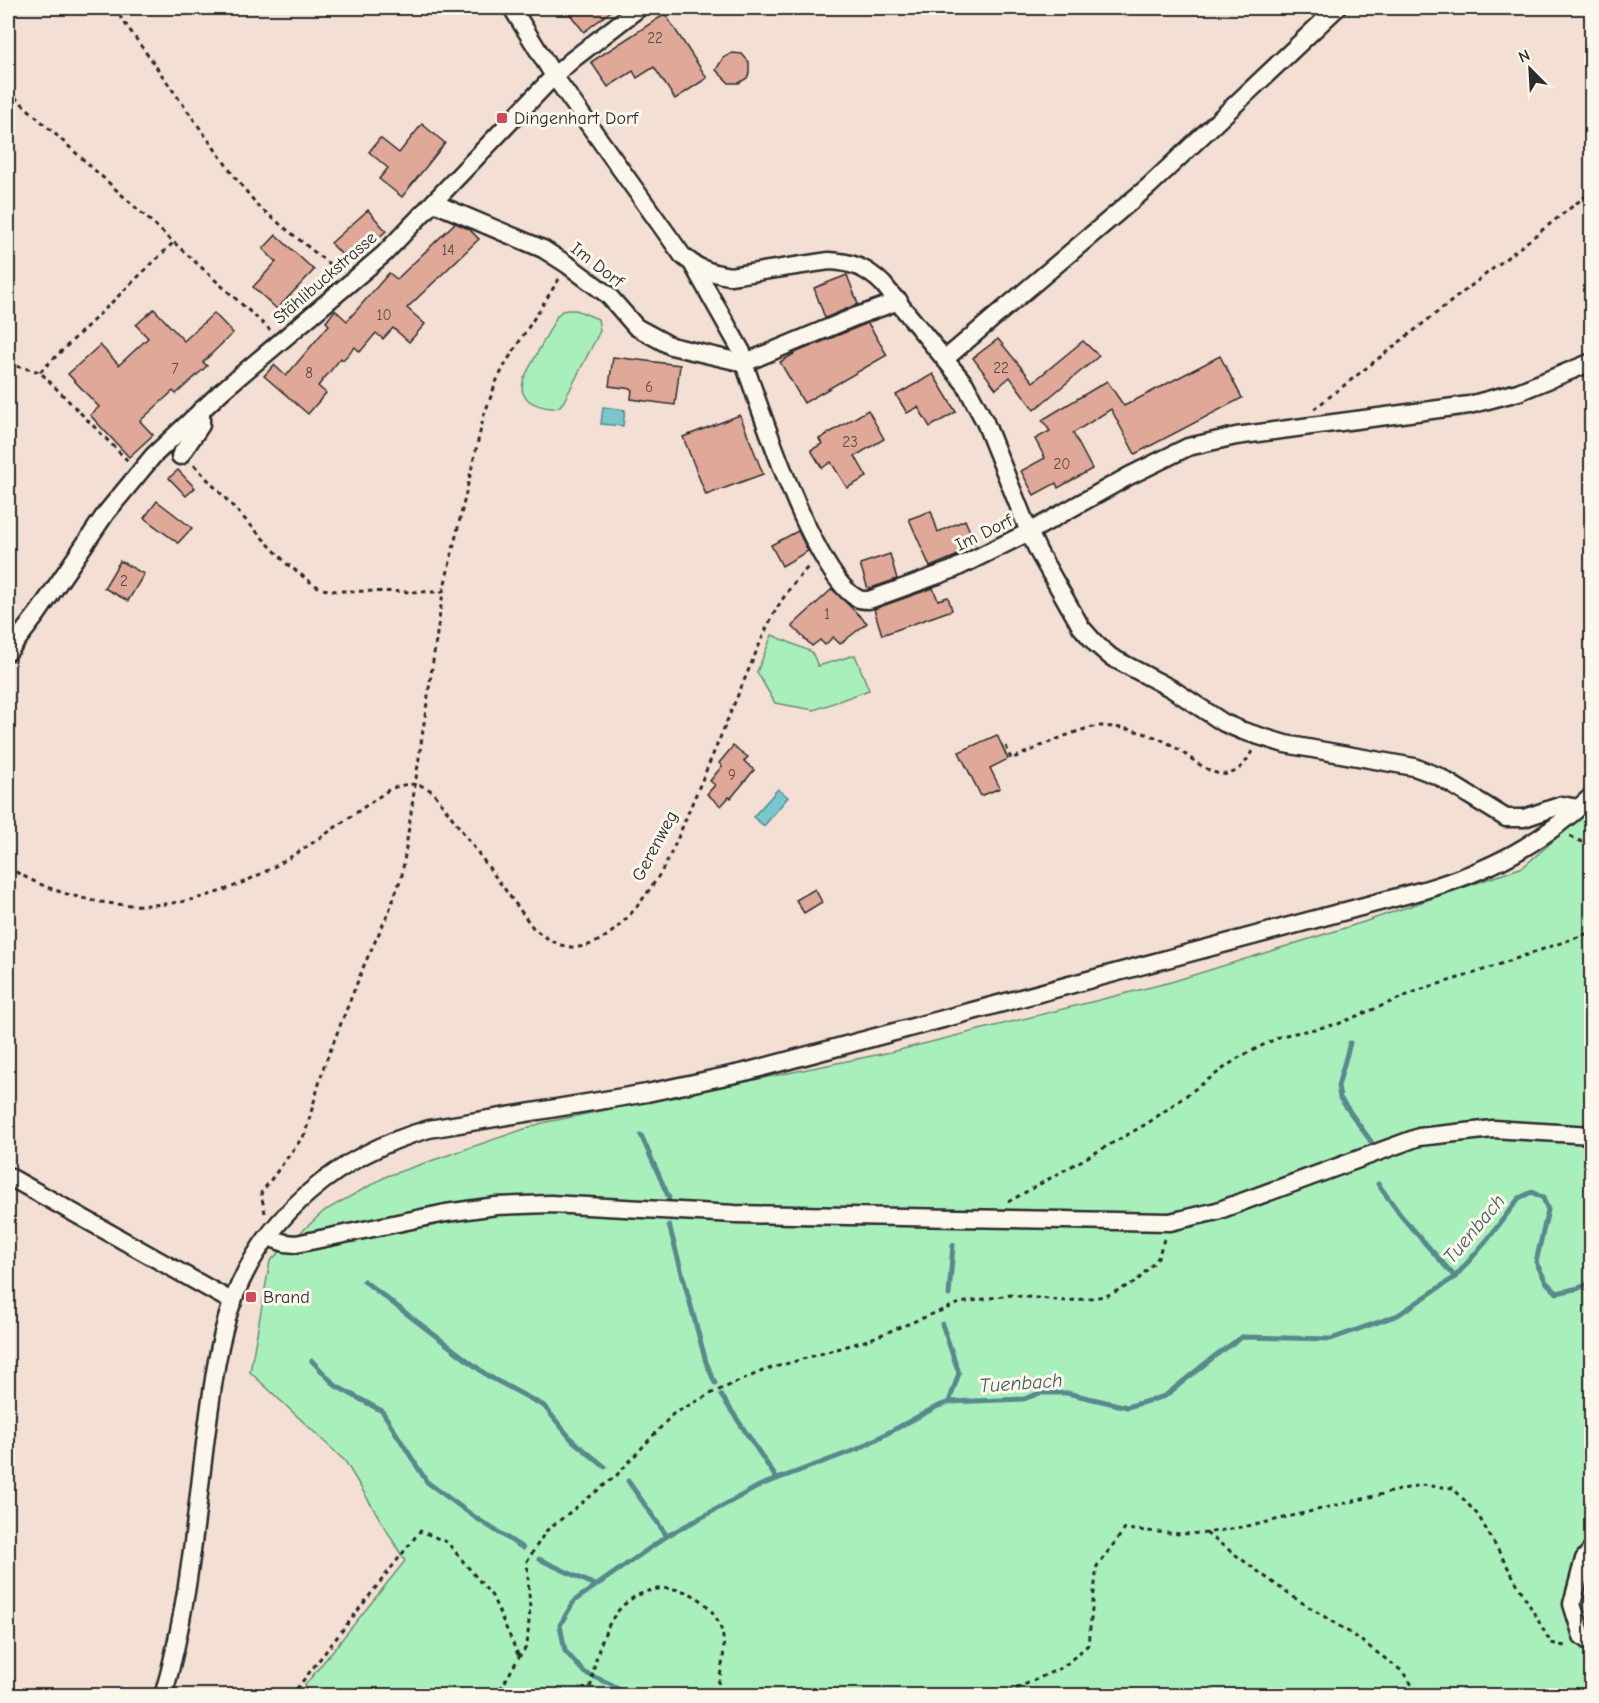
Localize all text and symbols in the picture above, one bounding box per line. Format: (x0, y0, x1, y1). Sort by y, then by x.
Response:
house number: 22 (647, 29, 663, 47)
north arrow (1500, 39, 1560, 99)
text: N (1516, 46, 1533, 67)
place label: Dingenhart Dorf (514, 108, 639, 129)
marker: Dingenhart Dorf (495, 111, 509, 125)
street label: Stählibuckstrasse (269, 227, 381, 329)
street label: Im Dorf (567, 238, 628, 293)
house number: 14 (441, 241, 455, 259)
house number: 10 (376, 306, 392, 324)
house number: 22 (993, 359, 1009, 377)
house number: 7 (171, 360, 179, 378)
house number: 8 (305, 364, 313, 382)
house number: 6 (645, 378, 653, 396)
house number: 23 (842, 433, 858, 451)
house number: 20 (1054, 455, 1070, 473)
street label: Im Dorf (952, 510, 1017, 556)
house number: 2 (120, 572, 128, 590)
house number: 1 (824, 605, 830, 623)
house number: 9 (728, 766, 736, 784)
street label: Gerenweg (628, 807, 682, 885)
water label: Tuenbach (1438, 1190, 1510, 1268)
place label: Brand (263, 1287, 310, 1308)
marker: Brand (244, 1290, 258, 1304)
water label: Tuenbach (979, 1369, 1063, 1397)

